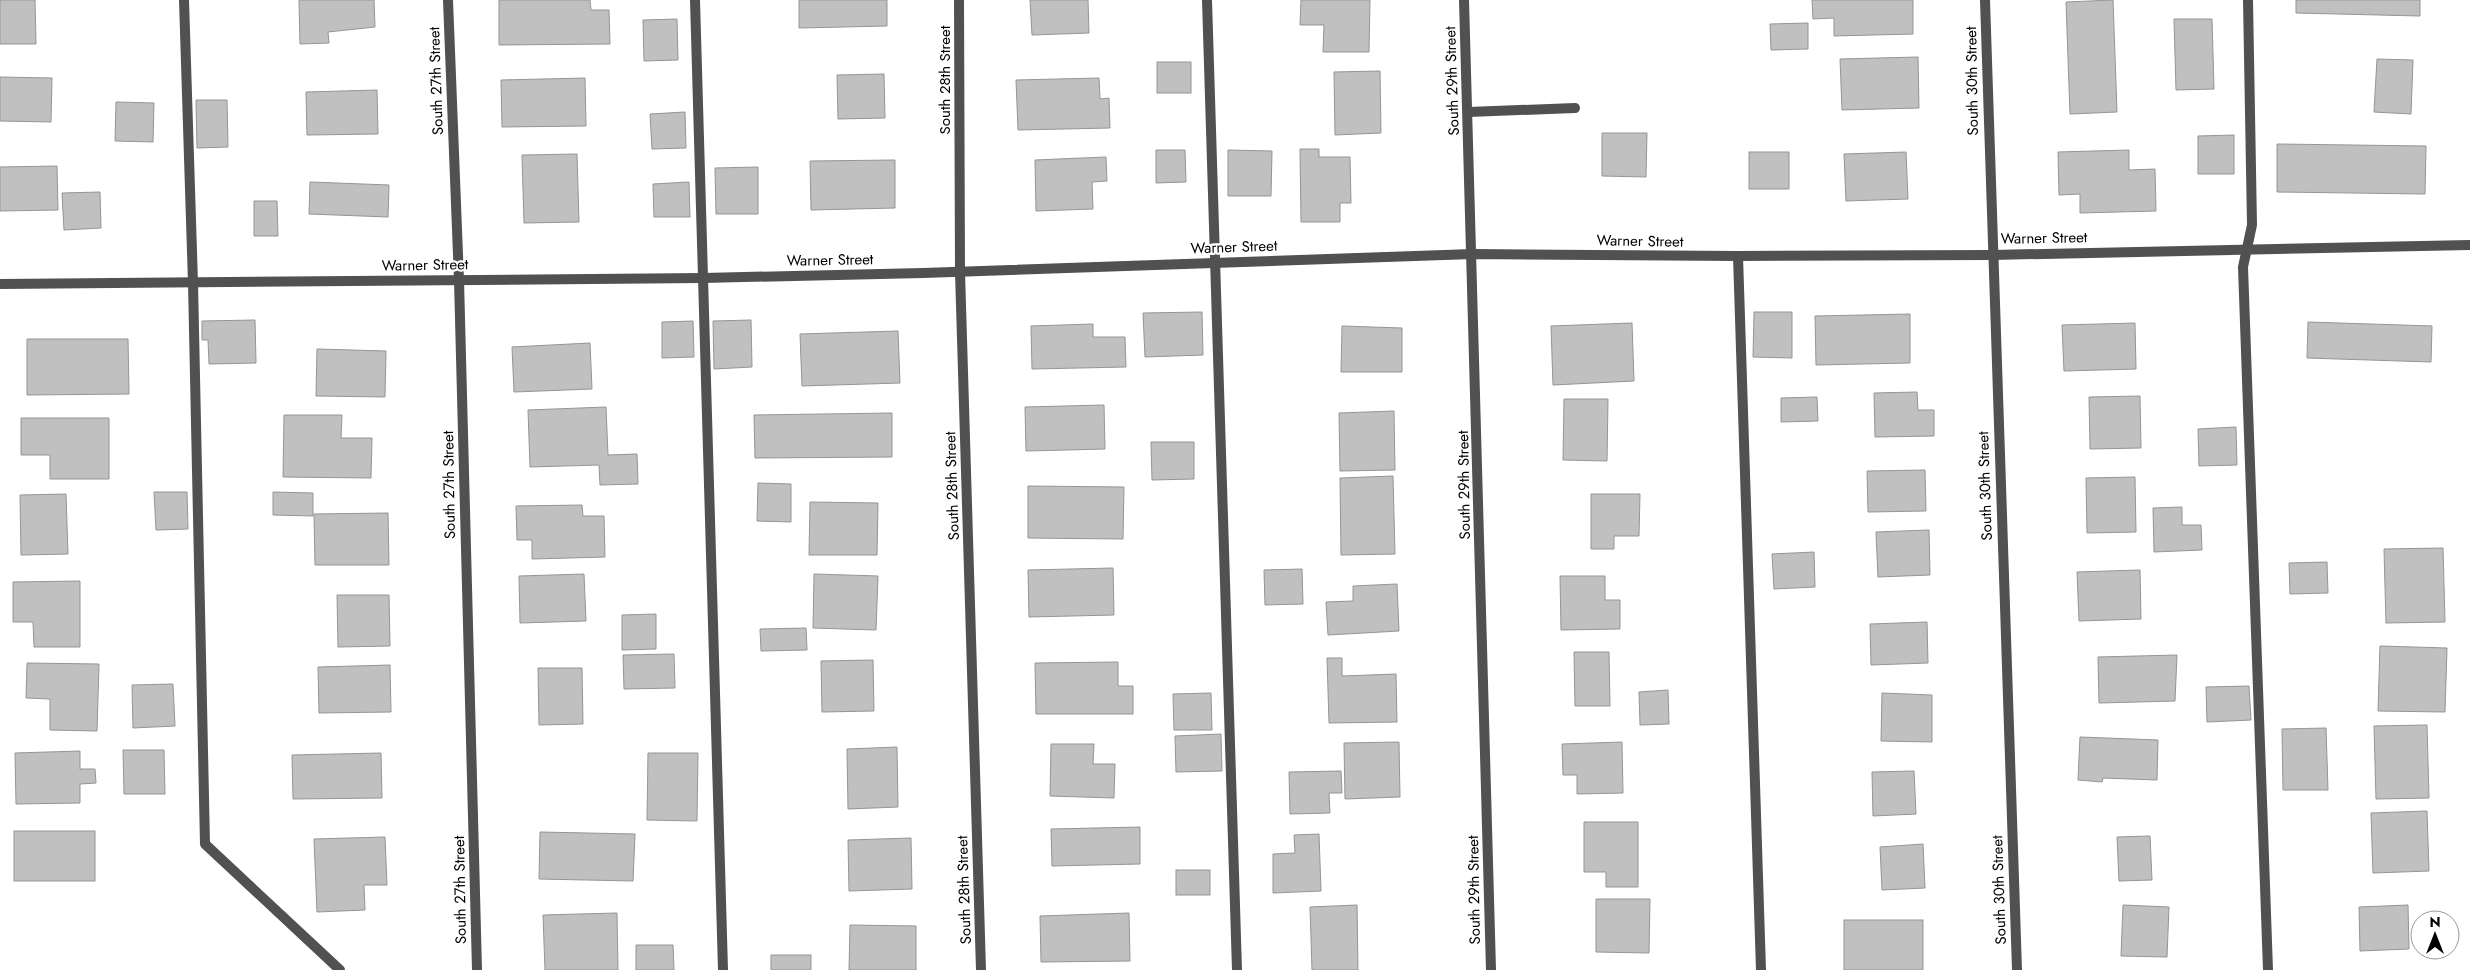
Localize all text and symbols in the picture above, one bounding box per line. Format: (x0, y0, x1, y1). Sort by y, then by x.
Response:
street label: South 28th Street (934, 25, 956, 134)
street label: South 27th Street (423, 26, 449, 136)
street label: South 29th Street (1439, 26, 1465, 136)
street label: South 30th Street (1960, 26, 1984, 136)
street label: Warner Street (2000, 226, 2088, 250)
street label: Warner Street (1596, 229, 1684, 253)
street label: Warner Street (1190, 234, 1278, 260)
street label: Warner Street (786, 248, 874, 272)
street label: Warner Street (381, 253, 469, 277)
street label: South 27th Street (437, 430, 461, 539)
street label: South 29th Street (1452, 430, 1476, 540)
street label: South 28th Street (939, 431, 965, 541)
street label: South 30th Street (1972, 431, 1998, 541)
street label: South 27th Street (448, 835, 472, 944)
street label: South 28th Street (951, 835, 977, 945)
street label: South 29th Street (1462, 835, 1486, 945)
street label: South 30th Street (1986, 835, 2012, 945)
north arrow (2410, 910, 2460, 960)
text: N (2429, 912, 2441, 932)

